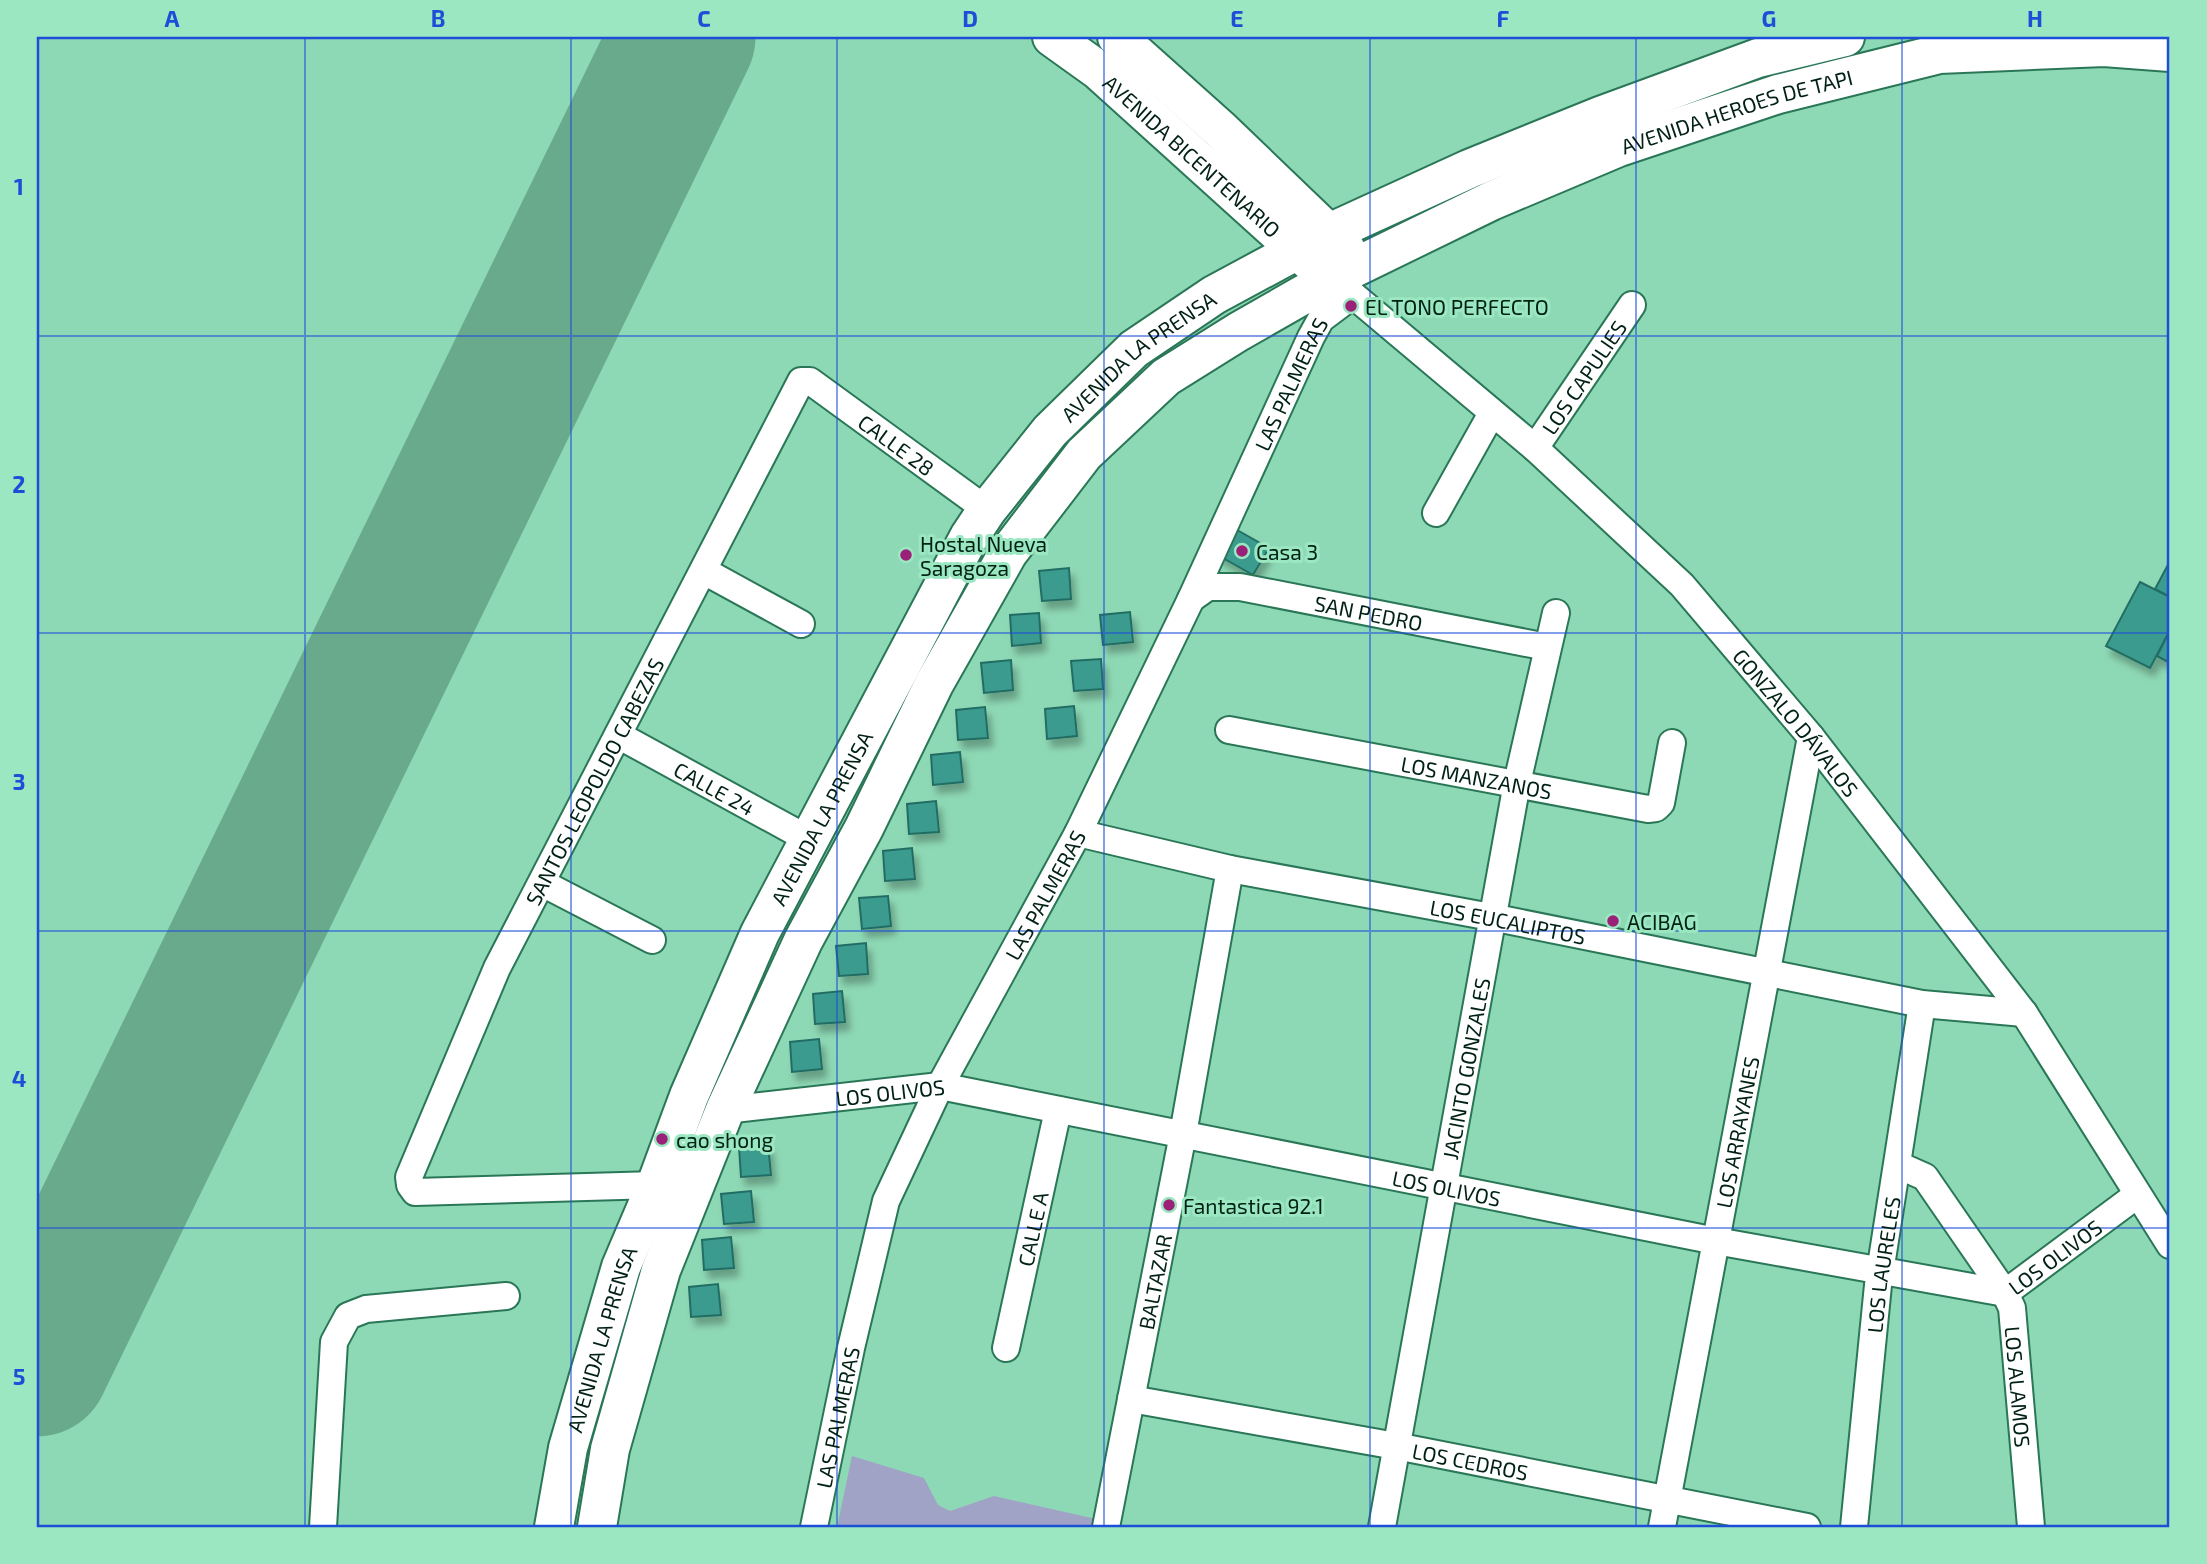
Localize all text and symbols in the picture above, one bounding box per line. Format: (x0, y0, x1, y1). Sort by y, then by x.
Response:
text: A (164, 4, 180, 32)
text: B (431, 4, 445, 32)
text: C (697, 4, 711, 32)
text: D (962, 4, 978, 32)
text: E (1230, 4, 1244, 32)
text: F (1497, 4, 1510, 32)
text: G (1762, 4, 1776, 32)
text: H (2027, 4, 2043, 32)
street label: AVENIDA HEROES DE TAPI (1617, 63, 1855, 158)
street label: AVENIDA BICENTENARIO (1099, 69, 1286, 242)
text: 1 (14, 172, 24, 200)
street label: AVENIDA LA PRENSA (1055, 285, 1220, 426)
place label: EL TONO PERFECTO (1365, 294, 1549, 319)
marker: EL TONO PERFECTO (1343, 298, 1359, 314)
street label: LAS PALMERAS (1248, 313, 1332, 454)
street label: LOS CAPULIES (1536, 315, 1631, 439)
street label: CALLE 28 (854, 408, 940, 480)
text: 2 (12, 470, 26, 498)
place label: Hostal Nueva Saragoza (920, 531, 1047, 580)
place label: Casa 3 (1256, 539, 1318, 564)
marker: Casa 3 (1234, 543, 1250, 559)
marker: Hostal Nueva Saragoza (898, 547, 914, 563)
street label: SAN PEDRO (1313, 589, 1425, 635)
street label: GONZALO DÁVALOS (1729, 643, 1864, 801)
street label: SANTOS LEOPOLDO CABEZAS (519, 653, 668, 909)
street label: AVENIDA LA PRENSA (765, 726, 877, 909)
street label: LOS MANZANOS (1399, 750, 1554, 803)
street label: CALLE 24 (670, 756, 759, 820)
text: 3 (12, 767, 26, 795)
street label: LAS PALMERAS (999, 825, 1090, 964)
street label: LOS EUCALIPTOS (1428, 894, 1588, 948)
place label: ACIBAG (1627, 909, 1697, 934)
marker: ACIBAG (1605, 913, 1621, 929)
street label: JACINTO GONZALES (1436, 976, 1494, 1161)
street label: LOS ARRAYANES (1710, 1054, 1763, 1210)
text: 4 (12, 1064, 26, 1092)
street label: LOS OLIVOS (834, 1073, 946, 1110)
place label: cao shong (676, 1127, 773, 1152)
marker: cao shong (654, 1131, 670, 1147)
street label: LOS OLIVOS (1390, 1164, 1503, 1210)
street label: CALLE A (1012, 1189, 1052, 1268)
place label: Fantastica 92.1 (1183, 1193, 1324, 1218)
street label: LOS LAURELES (1861, 1194, 1904, 1334)
marker: Fantastica 92.1 (1161, 1197, 1177, 1213)
street label: LOS OLIVOS (2003, 1213, 2106, 1299)
street label: BALTAZAR (1133, 1232, 1176, 1332)
street label: AVENIDA LA PRENSA (561, 1242, 641, 1435)
street label: LOS ALAMOS (2001, 1325, 2037, 1448)
street label: LAS PALMERAS (810, 1344, 863, 1490)
text: 5 (13, 1362, 25, 1390)
street label: LOS CEDROS (1410, 1437, 1530, 1484)

